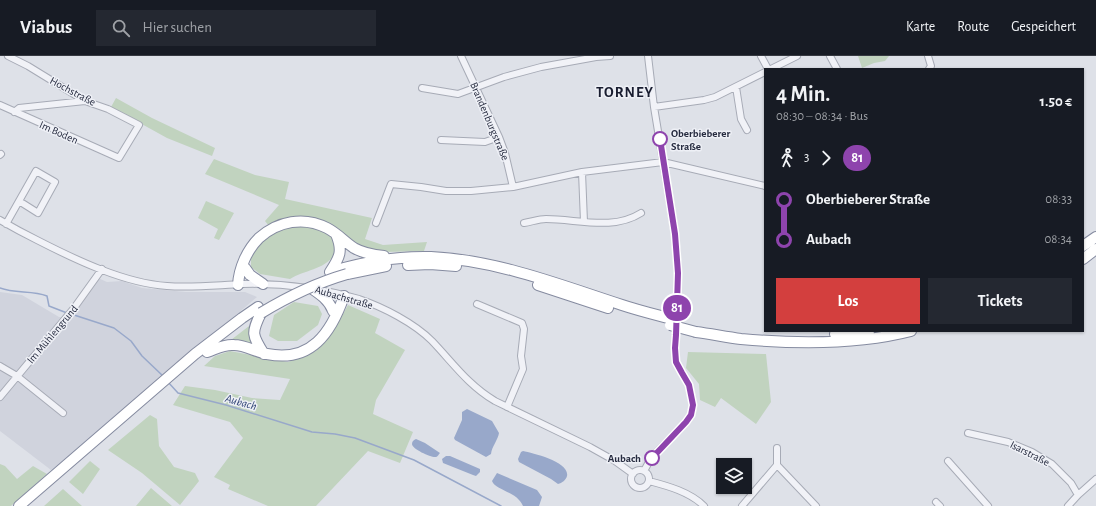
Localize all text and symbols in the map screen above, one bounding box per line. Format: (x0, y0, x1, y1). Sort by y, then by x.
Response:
search box (96, 10, 376, 46)
icon: search (110, 17, 132, 39)
text: Viabus (20, 18, 72, 37)
text: Hier suchen (142, 20, 212, 35)
text: Karte (906, 20, 935, 34)
text: Route (957, 20, 989, 34)
text: Gespeichert (1011, 20, 1076, 34)
street label: Hochstraße (48, 75, 97, 108)
street label: Brandenburgstraße (468, 81, 511, 162)
text: 4 Min. (776, 83, 830, 105)
district label: TORNEY (596, 85, 654, 100)
text: 1.50 € (1040, 94, 1072, 109)
text: 08:30 – 08:34 · Bus (776, 110, 868, 123)
street label: Im Boden (38, 119, 80, 146)
place label: Oberbieberer Straße (671, 128, 730, 152)
marker: Oberbieberer Straße (652, 131, 668, 147)
icon: walk (776, 147, 798, 169)
icon: forward (815, 147, 837, 169)
text: 3 (804, 151, 809, 164)
text: 81 (851, 151, 863, 165)
text: Oberbieberer Straße (806, 192, 930, 207)
text: 08:33 (1045, 193, 1072, 206)
text: Aubach (806, 232, 851, 247)
text: 08:34 (1044, 233, 1072, 246)
button: Los (776, 278, 920, 324)
button: Tickets (928, 278, 1072, 324)
street label: Aubachstraße (314, 284, 374, 311)
line badge: 81 (659, 295, 695, 321)
text: 81 (671, 301, 683, 315)
street label: Im Mühlengrund (25, 303, 80, 366)
water label: Aubach (223, 392, 258, 412)
street label: Isarstraße (1008, 439, 1051, 468)
marker: Aubach (644, 450, 660, 466)
place label: Aubach (608, 453, 641, 464)
map controls (716, 458, 752, 494)
button: layers (716, 458, 752, 494)

